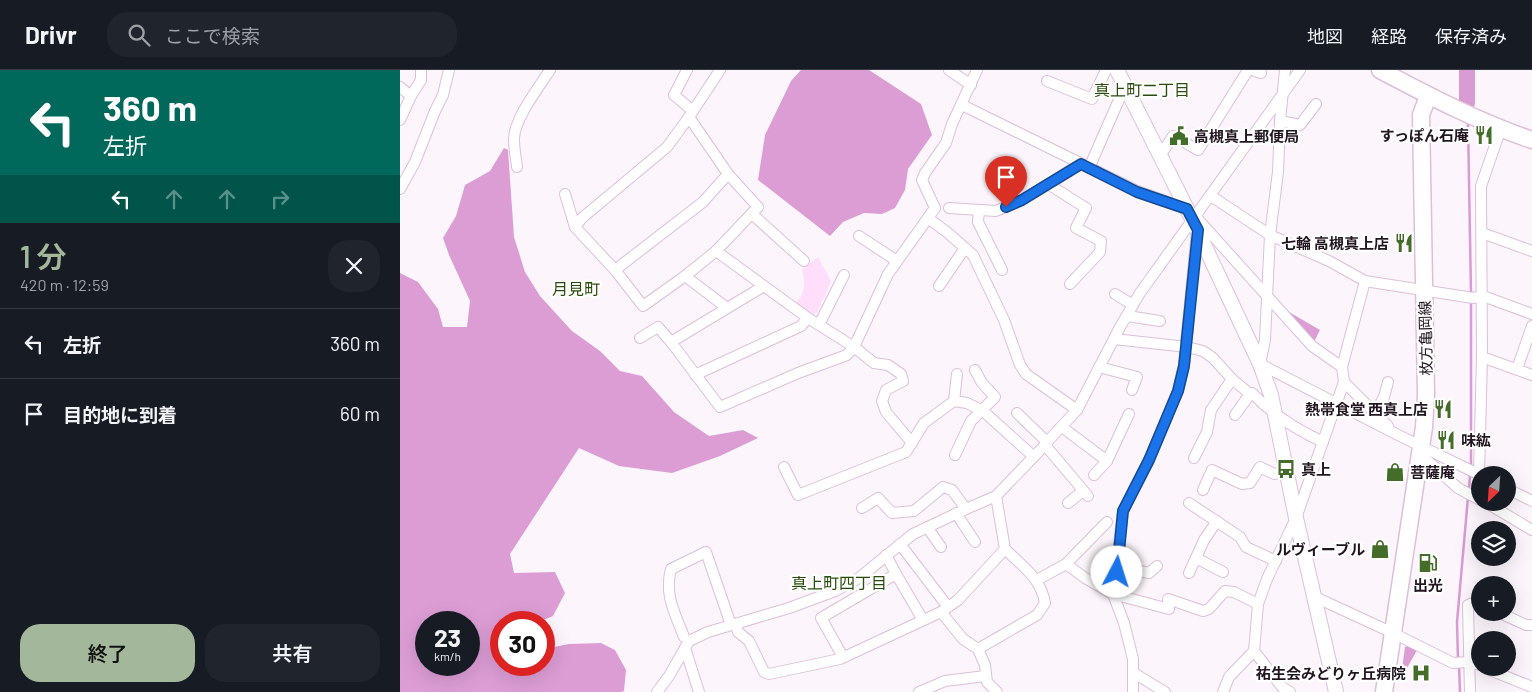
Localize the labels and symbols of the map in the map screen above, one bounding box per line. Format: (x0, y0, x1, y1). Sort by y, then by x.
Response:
district label: 真上町二丁目 (1094, 80, 1190, 99)
restaurant icon: すっぽん石庵 (1473, 124, 1495, 146)
public building icon: 高槻真上郵便局 (1168, 125, 1190, 147)
place label: すっぽん石庵 (1380, 126, 1469, 144)
place label: 高槻真上郵便局 (1194, 127, 1299, 145)
pin (985, 156, 1027, 207)
restaurant icon: 七輪 高槻真上店 (1393, 232, 1415, 254)
place label: 七輪 高槻真上店 (1281, 234, 1389, 252)
district label: 月見町 (552, 279, 600, 298)
street label: 枚方亀岡線 (1415, 300, 1435, 376)
restaurant icon: 熱帯食堂 西真上店 (1432, 398, 1454, 420)
place label: 熱帯食堂 西真上店 (1305, 400, 1428, 418)
restaurant icon: 味紘 (1435, 429, 1457, 451)
place label: 味紘 (1461, 431, 1491, 449)
bus stop icon: 真上 (1275, 458, 1297, 480)
place label: 真上 (1301, 460, 1331, 478)
shop icon: 菩薩庵 (1384, 461, 1406, 483)
place label: 菩薩庵 (1410, 463, 1455, 481)
north arrow (1471, 466, 1516, 511)
shop icon: ルヴィーブル (1369, 538, 1391, 560)
place label: ルヴィーブル (1276, 540, 1365, 558)
position arrow (1090, 545, 1142, 597)
fuel station icon: 出光 (1417, 552, 1439, 574)
district label: 真上町四丁目 (791, 573, 887, 592)
place label: 出光 (1413, 576, 1443, 594)
speed limit sign: 30 (490, 611, 555, 676)
hospital icon: 祐生会みどりヶ丘病院 (1410, 662, 1432, 684)
place label: 祐生会みどりヶ丘病院 (1255, 664, 1406, 682)

